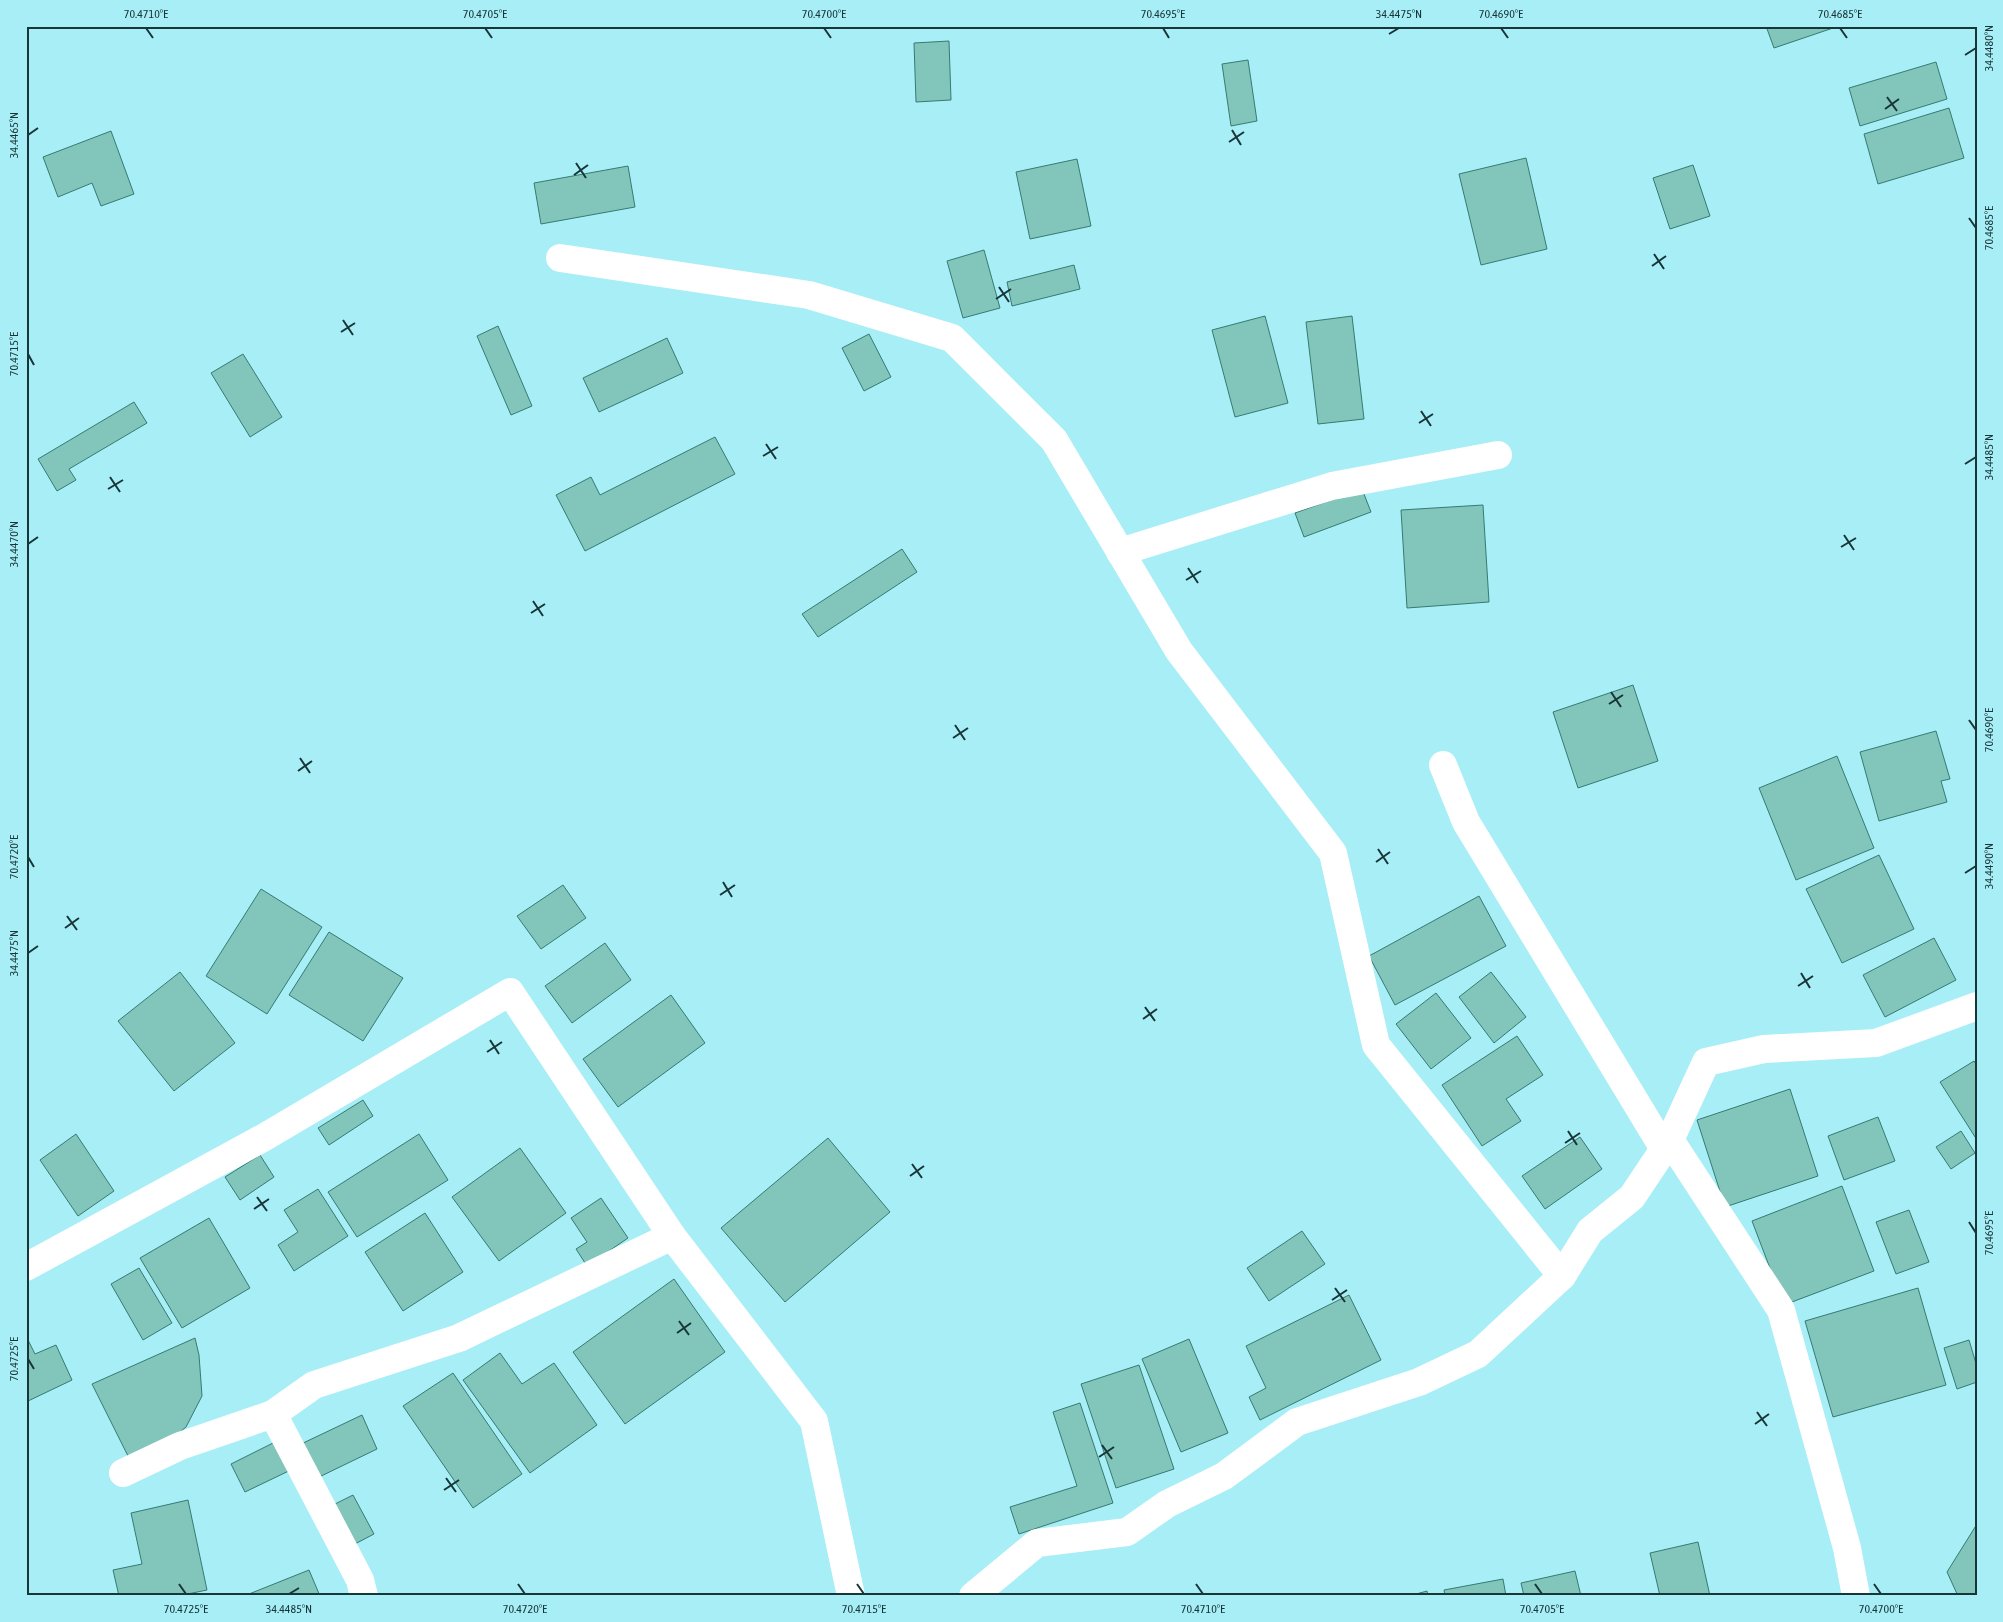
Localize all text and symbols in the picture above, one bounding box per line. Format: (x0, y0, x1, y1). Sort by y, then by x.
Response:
text: 70.4710°E (124, 7, 168, 21)
text: 70.4705°E (463, 7, 507, 21)
text: 70.4700°E (802, 7, 846, 21)
text: 70.4695°E (1141, 7, 1185, 21)
text: 34.4475°N (1376, 7, 1422, 21)
text: 70.4690°E (1479, 7, 1523, 21)
text: 70.4685°E (1818, 7, 1862, 21)
text: 34.4480°N (1982, 25, 1996, 71)
text: 34.4465°N (7, 112, 21, 158)
text: 70.4685°E (1982, 206, 1996, 250)
text: 70.4715°E (7, 332, 21, 376)
text: 34.4485°N (1982, 434, 1996, 480)
text: 34.4470°N (7, 521, 21, 567)
text: 70.4690°E (1982, 708, 1996, 752)
text: 70.4720°E (7, 835, 21, 879)
text: 34.4490°N (1982, 843, 1996, 889)
text: 34.4475°N (7, 930, 21, 976)
text: 70.4695°E (1982, 1211, 1996, 1255)
text: 70.4725°E (7, 1337, 21, 1381)
text: 70.4725°E (164, 1602, 208, 1616)
text: 34.4485°N (266, 1602, 312, 1616)
text: 70.4720°E (503, 1602, 547, 1616)
text: 70.4715°E (842, 1602, 886, 1616)
text: 70.4710°E (1181, 1602, 1225, 1616)
text: 70.4705°E (1520, 1602, 1564, 1616)
text: 70.4700°E (1859, 1602, 1903, 1616)

